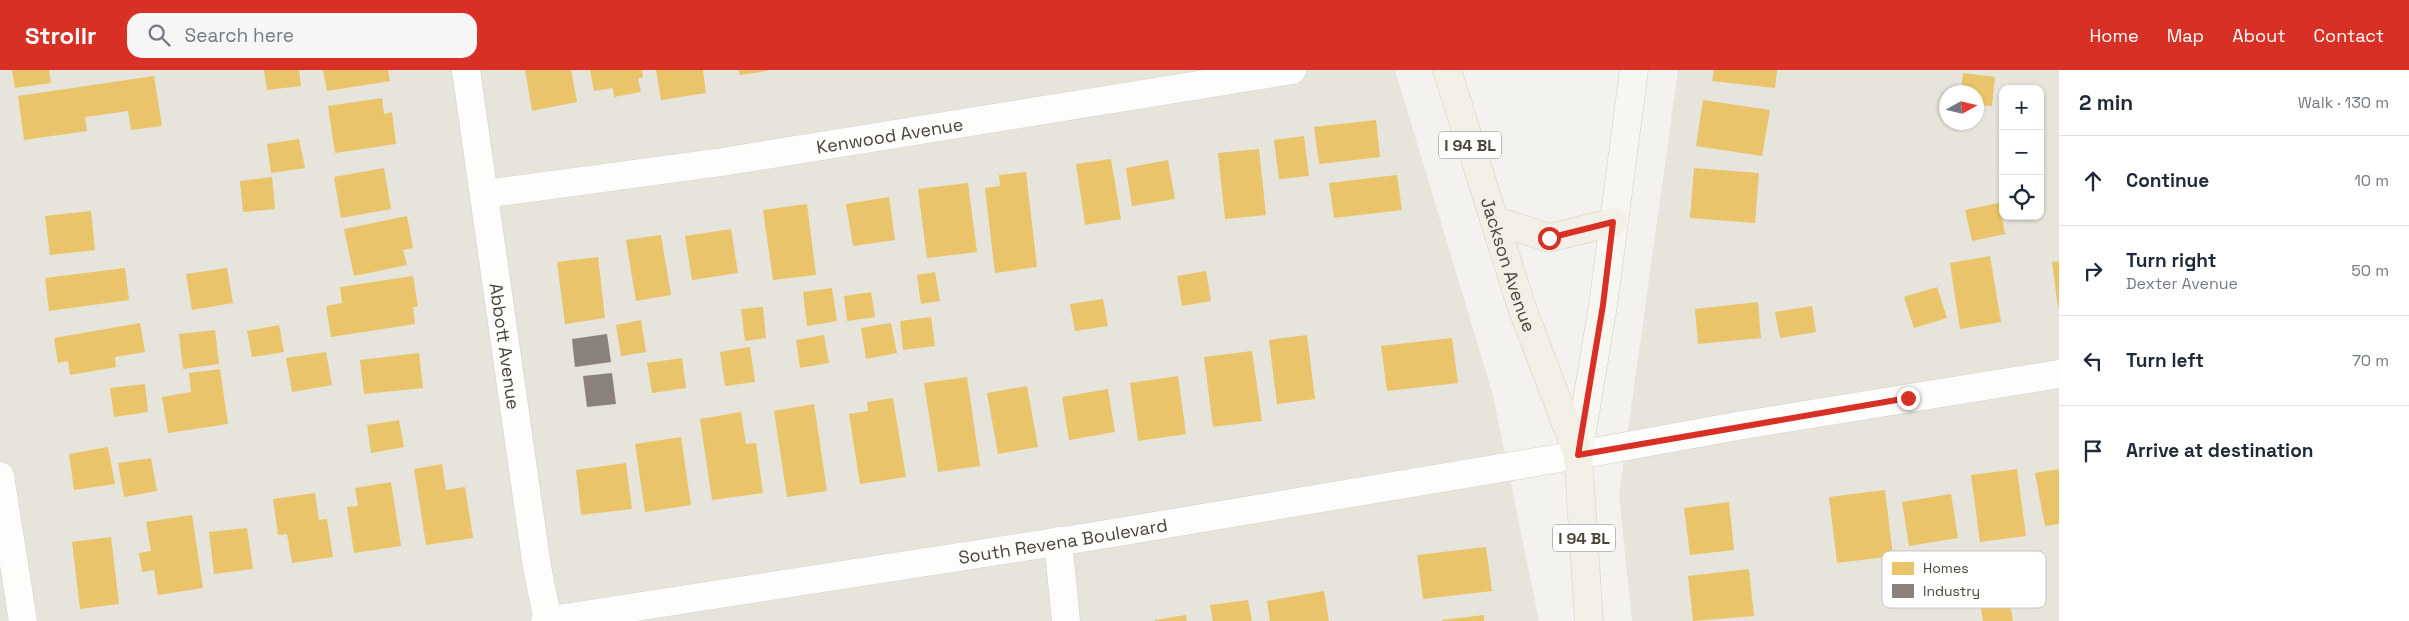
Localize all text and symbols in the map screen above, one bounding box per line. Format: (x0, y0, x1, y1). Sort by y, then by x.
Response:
search box (127, 13, 477, 58)
text: Strollr (25, 20, 97, 51)
icon: search (145, 21, 173, 49)
text: Search here (185, 23, 294, 48)
text: Home (2090, 24, 2139, 47)
text: Map (2167, 24, 2204, 47)
text: About (2232, 24, 2286, 47)
text: Contact (2314, 24, 2384, 47)
north arrow (1939, 85, 1984, 130)
map controls (1999, 85, 2044, 220)
button: + (1999, 85, 2044, 130)
text: 2 min (2079, 89, 2133, 116)
text: Walk · 130 m (2298, 92, 2389, 113)
street label: Kenwood Avenue (815, 112, 965, 158)
button: − (1999, 130, 2044, 175)
road number: I 94 BL (1439, 132, 1501, 158)
icon: ahead (2079, 167, 2107, 195)
text: Continue (2126, 168, 2209, 193)
text: 10 m (2354, 170, 2389, 191)
button: locate (1999, 175, 2044, 220)
street label: Jackson Avenue (1476, 194, 1542, 335)
route start (1538, 227, 1561, 250)
text: Turn right (2126, 248, 2216, 273)
icon: right (2079, 257, 2107, 285)
text: 50 m (2351, 260, 2389, 281)
text: Dexter Avenue (2126, 273, 2238, 294)
street label: Abbott Avenue (485, 281, 526, 411)
icon: left (2079, 347, 2107, 375)
text: Turn left (2126, 348, 2204, 373)
text: 70 m (2352, 350, 2389, 371)
route end (1897, 387, 1920, 410)
icon: arrive (2079, 437, 2107, 465)
text: Arrive at destination (2126, 438, 2314, 463)
street label: South Revena Boulevard (957, 513, 1169, 568)
road number: I 94 BL (1553, 524, 1615, 552)
legend (1882, 551, 2046, 608)
text: Homes (1923, 559, 1969, 577)
text: Industry (1923, 582, 1980, 600)

